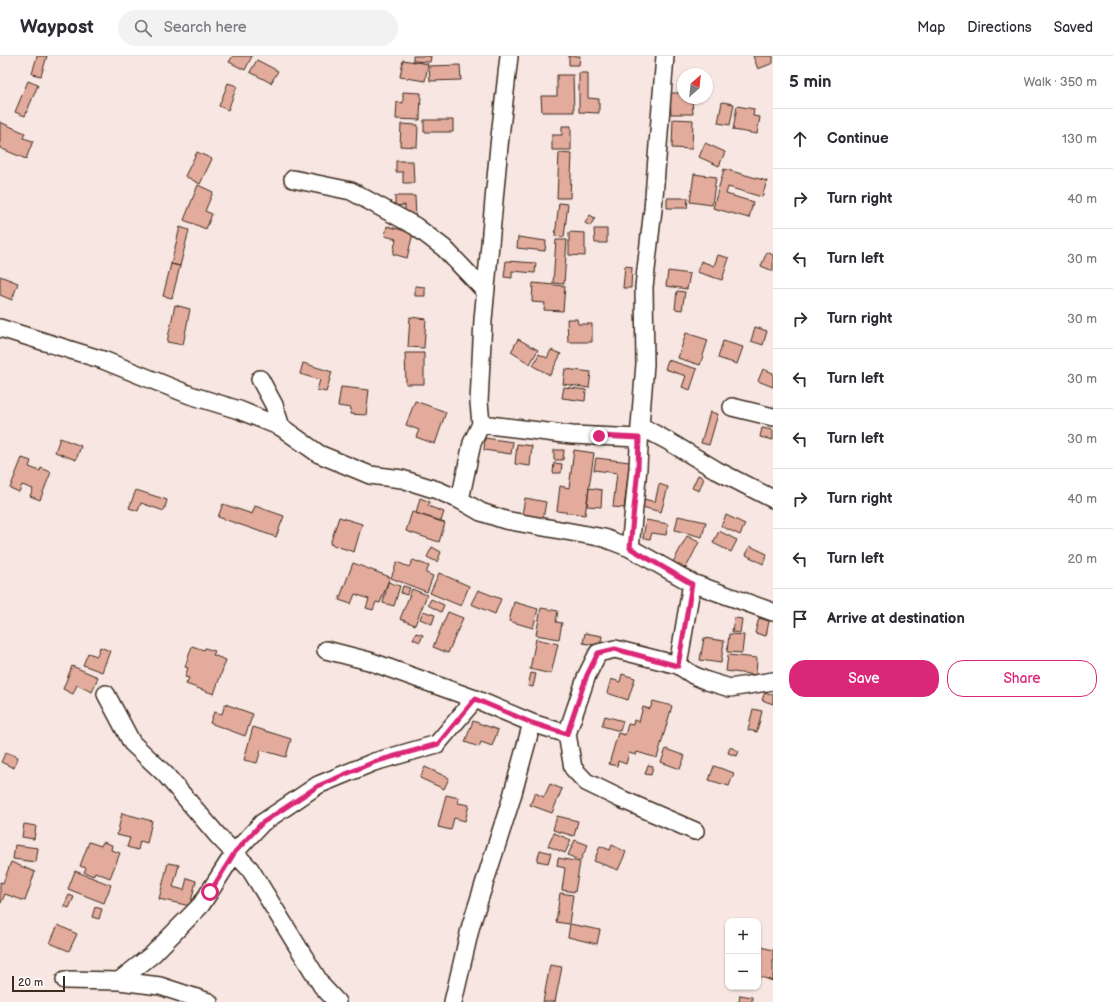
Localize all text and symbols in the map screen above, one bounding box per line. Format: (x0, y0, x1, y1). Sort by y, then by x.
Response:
search box (118, 10, 398, 46)
text: Waypost (20, 16, 94, 39)
icon: search (132, 17, 154, 39)
text: Search here (164, 18, 247, 37)
text: Map (917, 19, 945, 36)
text: Directions (967, 19, 1032, 36)
text: Saved (1054, 19, 1093, 36)
north arrow (677, 68, 713, 104)
text: 5 min (789, 72, 832, 92)
text: Walk · 350 m (1023, 74, 1097, 90)
icon: ahead (789, 128, 811, 150)
text: Continue (827, 129, 889, 148)
text: 130 m (1062, 131, 1097, 147)
icon: right (789, 188, 811, 210)
text: Turn right (827, 189, 892, 208)
text: 40 m (1067, 191, 1097, 207)
icon: left (789, 248, 811, 270)
text: Turn left (827, 249, 884, 268)
text: 30 m (1067, 251, 1097, 267)
icon: right (789, 308, 811, 330)
text: Turn right (827, 309, 892, 328)
text: 30 m (1067, 311, 1097, 327)
icon: left (789, 368, 811, 390)
text: Turn left (827, 369, 884, 388)
text: 30 m (1067, 371, 1097, 387)
route end (590, 427, 608, 445)
icon: left (789, 428, 811, 450)
text: Turn left (827, 429, 884, 448)
text: 30 m (1067, 431, 1097, 447)
icon: right (789, 488, 811, 510)
text: Turn right (827, 489, 892, 508)
text: 40 m (1067, 491, 1097, 507)
icon: left (789, 548, 811, 570)
text: Turn left (827, 549, 884, 568)
text: 20 m (1067, 551, 1097, 567)
icon: arrive (789, 608, 811, 630)
text: Arrive at destination (827, 609, 965, 628)
button: Save (789, 660, 939, 697)
button: Share (947, 660, 1097, 697)
route start (201, 883, 219, 901)
map controls (725, 918, 761, 990)
button: + (725, 918, 761, 954)
button: − (725, 954, 761, 990)
scale bar (12, 974, 65, 993)
text: 20 m (18, 976, 43, 989)

